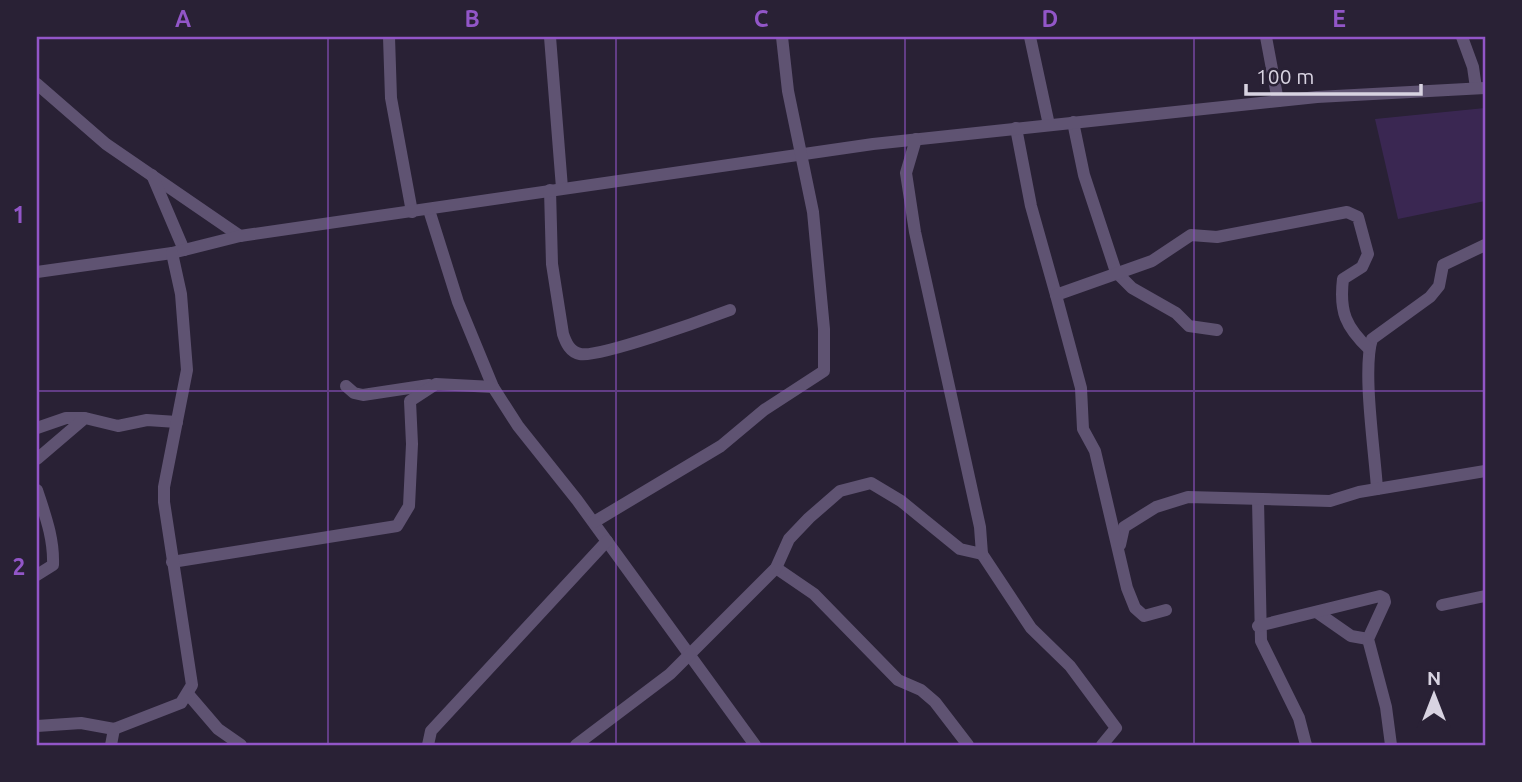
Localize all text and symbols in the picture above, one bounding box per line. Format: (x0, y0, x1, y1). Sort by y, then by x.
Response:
text: A (175, 6, 191, 31)
text: B (464, 6, 480, 31)
text: C (754, 6, 769, 31)
text: D (1042, 6, 1058, 31)
text: E (1332, 6, 1346, 31)
scale bar (1246, 52, 1420, 96)
text: 100 m (1256, 64, 1314, 88)
text: 1 (13, 202, 25, 227)
text: 2 (13, 554, 25, 579)
north arrow (1400, 660, 1470, 730)
text: N (1427, 667, 1441, 689)

